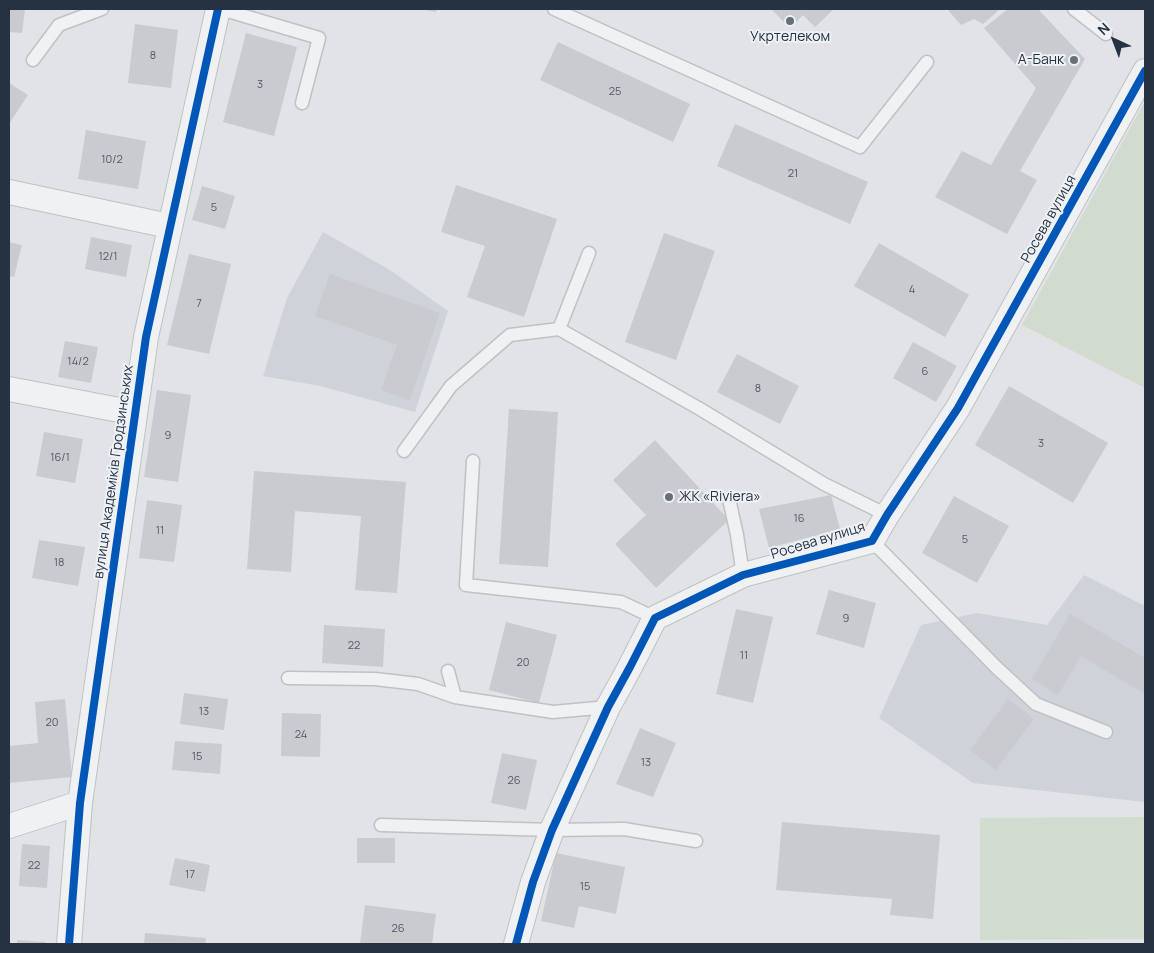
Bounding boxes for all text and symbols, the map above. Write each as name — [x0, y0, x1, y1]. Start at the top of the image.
marker: Укртелеком — [784, 15, 796, 27]
north arrow — [1089, 15, 1139, 65]
text: N — [1093, 18, 1114, 39]
place label: Укртелеком — [750, 29, 830, 45]
house number: 8 — [150, 49, 156, 63]
place label: А-Банк — [1018, 52, 1064, 68]
marker: А-Банк — [1068, 54, 1080, 66]
house number: 3 — [257, 78, 263, 92]
house number: 25 — [609, 85, 621, 99]
house number: 10/2 — [101, 153, 123, 167]
house number: 21 — [788, 167, 798, 181]
street label: Росева вулиця — [1018, 172, 1080, 266]
house number: 5 — [211, 201, 217, 215]
house number: 12/1 — [98, 250, 118, 264]
house number: 4 — [909, 283, 915, 297]
house number: 7 — [196, 297, 202, 311]
house number: 14/2 — [67, 355, 89, 369]
street label: вулиця Академіків Гродзинських — [91, 364, 137, 580]
house number: 6 — [922, 365, 928, 379]
house number: 8 — [755, 382, 761, 396]
house number: 9 — [165, 429, 171, 443]
house number: 3 — [1038, 437, 1044, 451]
house number: 16/1 — [50, 451, 70, 465]
place label: ЖК «Riviera» — [679, 489, 761, 505]
marker: ЖК «Riviera» — [663, 491, 675, 503]
house number: 16 — [793, 512, 805, 526]
street label: Росева вулиця — [769, 519, 867, 563]
house number: 11 — [156, 524, 164, 538]
house number: 5 — [962, 533, 968, 547]
house number: 18 — [54, 556, 64, 570]
house number: 9 — [843, 612, 849, 626]
house number: 22 — [348, 639, 360, 653]
house number: 11 — [740, 649, 748, 663]
house number: 20 — [517, 656, 529, 670]
house number: 13 — [199, 705, 209, 719]
house number: 20 — [46, 716, 58, 730]
house number: 24 — [295, 728, 307, 742]
house number: 15 — [192, 750, 202, 764]
house number: 13 — [641, 756, 651, 770]
house number: 26 — [507, 774, 521, 788]
house number: 22 — [28, 859, 40, 873]
house number: 17 — [185, 868, 195, 882]
house number: 15 — [580, 880, 590, 894]
house number: 26 — [391, 922, 405, 936]

